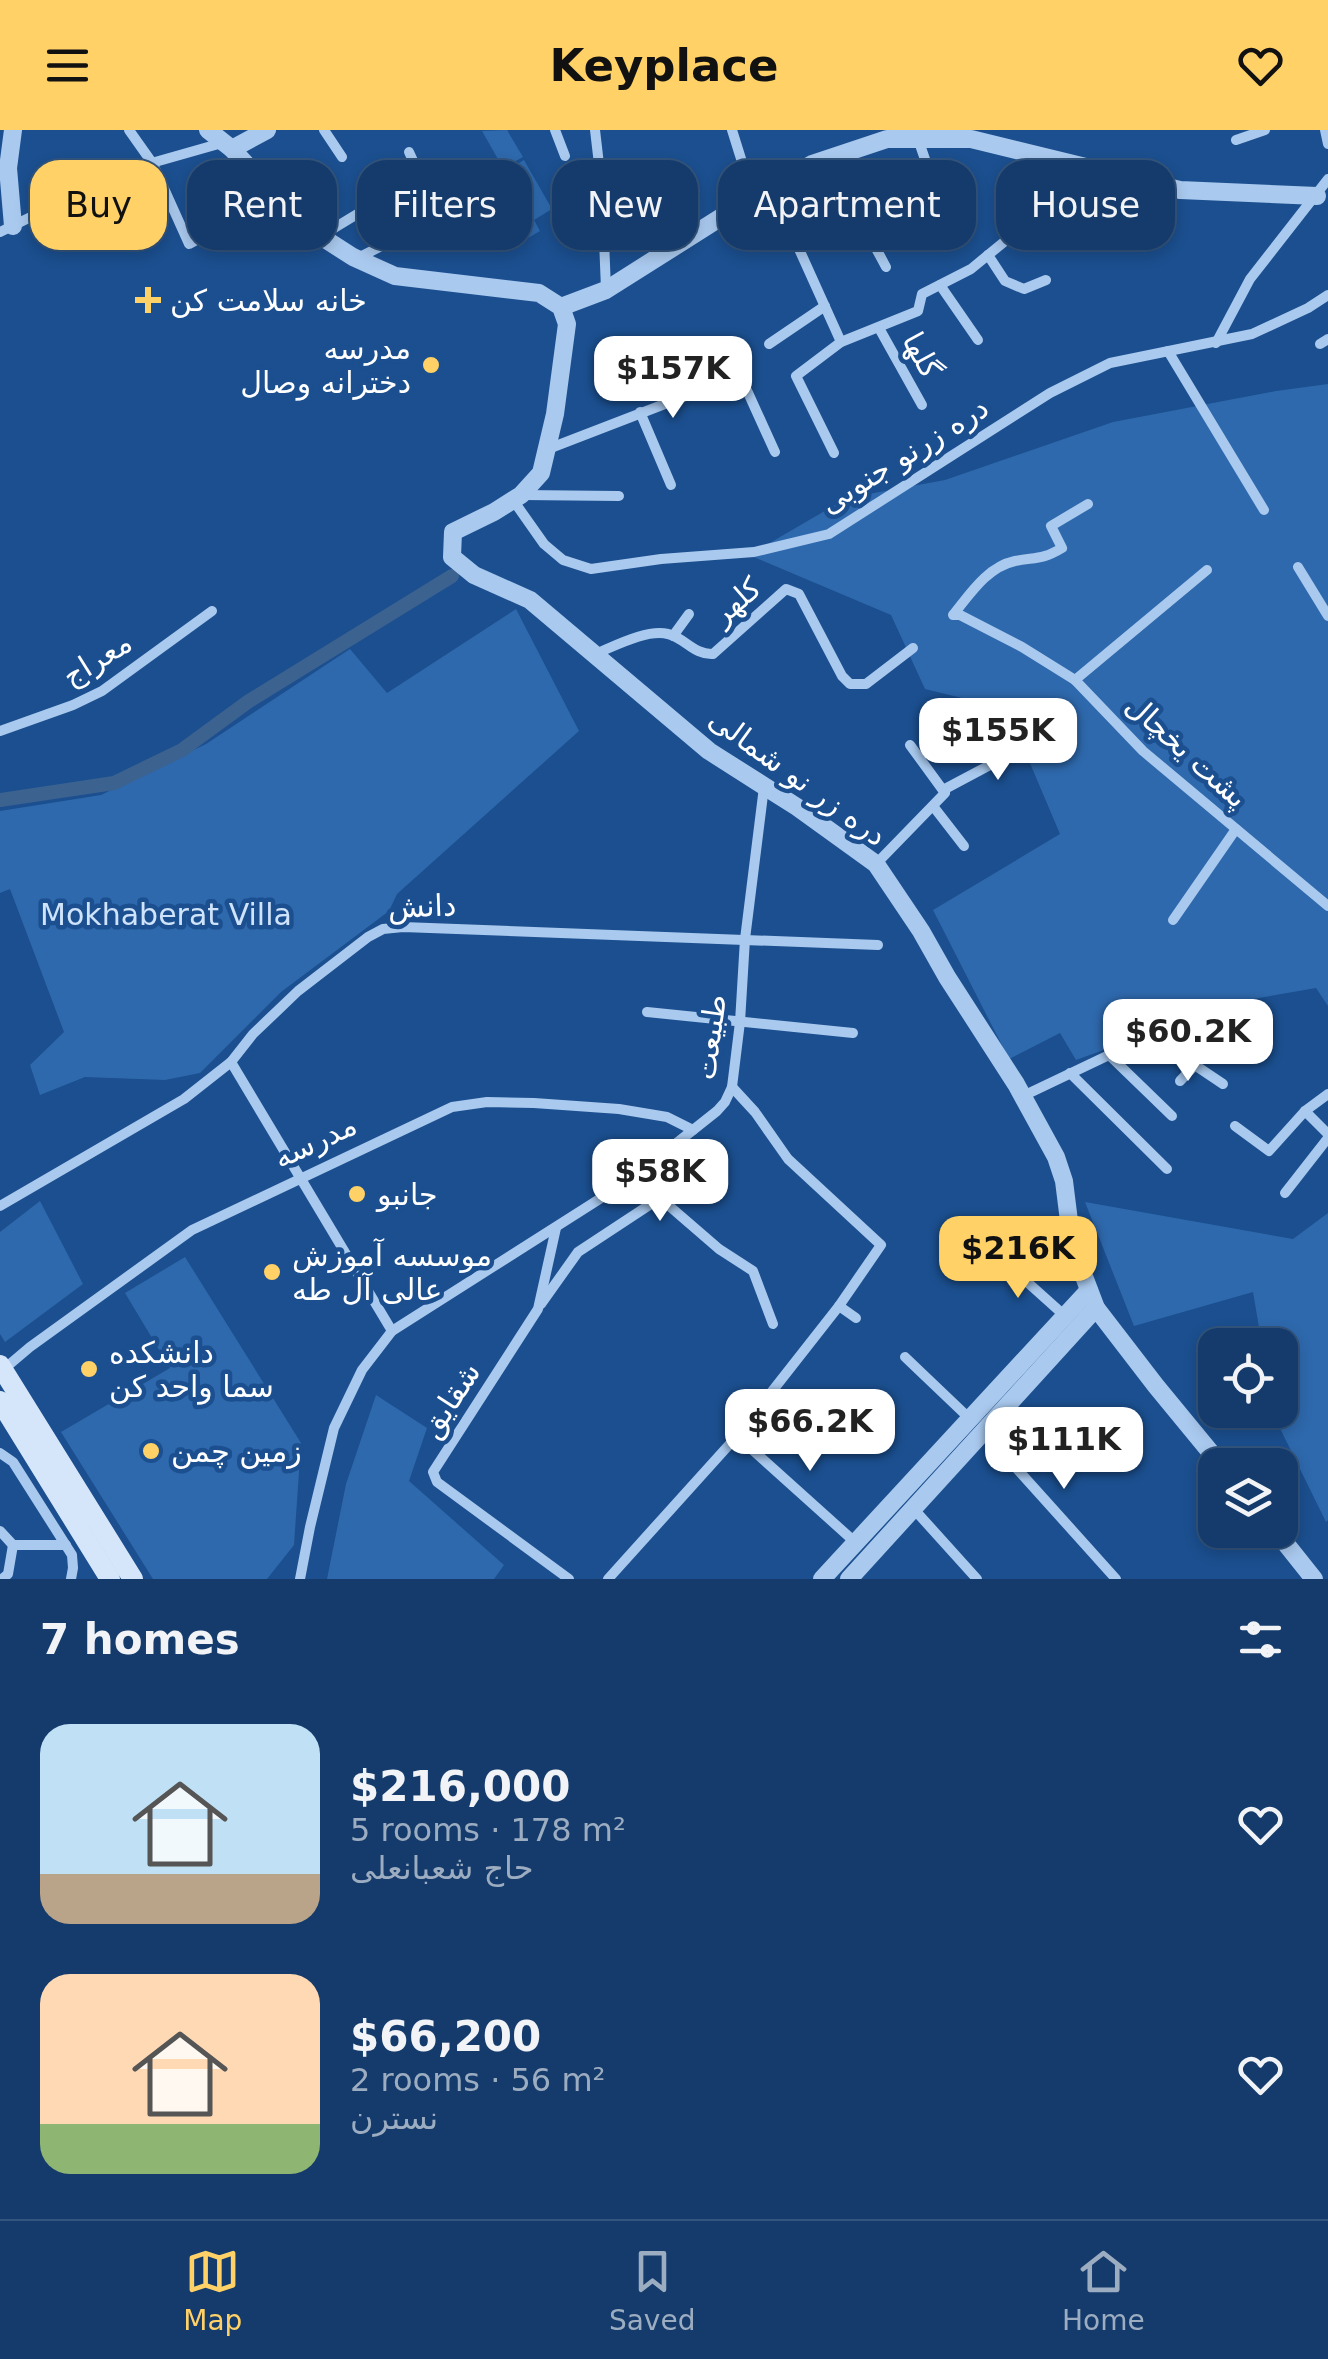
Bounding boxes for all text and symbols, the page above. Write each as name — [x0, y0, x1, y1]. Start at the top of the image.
icon: menu — [40, 38, 95, 93]
icon: heart — [1233, 38, 1288, 93]
text: Keyplace — [549, 39, 779, 92]
chip: Buy — [30, 160, 167, 250]
chip: Rent — [187, 160, 337, 250]
chip: Filters — [357, 160, 532, 250]
chip: New — [552, 160, 698, 250]
chip: Apartment — [718, 160, 976, 250]
chip: House — [996, 160, 1175, 250]
place label: خانه سلامت کن — [170, 283, 367, 318]
marker: خانه سلامت کن — [135, 287, 161, 313]
street label: گلها — [894, 326, 949, 385]
place label: مدرسه دخترانه وصال — [240, 331, 411, 401]
pin: $157K — [603, 336, 743, 421]
text: $157K — [616, 349, 730, 387]
marker: مدرسه دخترانه وصال — [420, 354, 442, 376]
street label: دره زرنو جنوبی — [813, 389, 995, 521]
street label: کلهر — [702, 569, 769, 634]
street label: معراج — [56, 624, 139, 695]
street label: پشت یخچال — [1118, 687, 1255, 816]
pin: $155K — [928, 698, 1068, 783]
street label: دره زر نو شمالی — [702, 701, 894, 853]
text: $155K — [941, 711, 1055, 749]
street label: دانش — [387, 887, 457, 925]
park label: Mokhaberat Villa — [40, 897, 292, 932]
street label: طبیعت — [687, 992, 733, 1082]
pin: $60.2K — [1107, 999, 1269, 1084]
text: $60.2K — [1125, 1012, 1251, 1050]
street label: مدرسه — [268, 1107, 362, 1175]
pin: $58K — [601, 1139, 719, 1224]
text: $58K — [614, 1152, 706, 1190]
place label: جانبو — [375, 1177, 438, 1212]
marker: جانبو — [346, 1183, 368, 1205]
pin: $216K — [948, 1216, 1088, 1301]
text: $216K — [961, 1229, 1075, 1267]
place label: موسسه آموزش عالی آل طه — [292, 1238, 492, 1307]
marker: موسسه آموزش عالی آل طه — [261, 1261, 283, 1283]
map controls — [1198, 1328, 1298, 1548]
button: locate — [1198, 1328, 1298, 1428]
place label: دانشکده سما واحد کن — [109, 1335, 274, 1405]
street label: شقایق — [413, 1356, 487, 1444]
marker: دانشکده سما واحد کن — [78, 1358, 100, 1380]
pin: $66.2K — [729, 1389, 891, 1474]
text: $66.2K — [747, 1402, 873, 1440]
pin: $111K — [994, 1407, 1134, 1492]
text: $111K — [1007, 1420, 1121, 1458]
place label: زمین چمن — [171, 1434, 302, 1469]
marker: زمین چمن — [140, 1440, 162, 1462]
button: layers — [1198, 1448, 1298, 1548]
icon: filters — [1233, 1612, 1288, 1667]
text: 7 homes — [40, 1615, 240, 1664]
text: $216,000 — [350, 1762, 571, 1811]
icon: home — [120, 1764, 240, 1884]
icon: heart — [1233, 1797, 1288, 1852]
text: 5 rooms · 178 m² — [350, 1811, 626, 1849]
text: حاج شعبانعلی — [350, 1849, 534, 1887]
text: $66,200 — [350, 2012, 541, 2061]
icon: home — [120, 2014, 240, 2134]
icon: heart — [1233, 2047, 1288, 2102]
text: 2 rooms · 56 m² — [350, 2061, 605, 2099]
text: نسترن — [350, 2099, 438, 2137]
tab: Map — [183, 2244, 242, 2337]
tab: Saved — [609, 2244, 695, 2337]
tab: Home — [1062, 2244, 1145, 2337]

